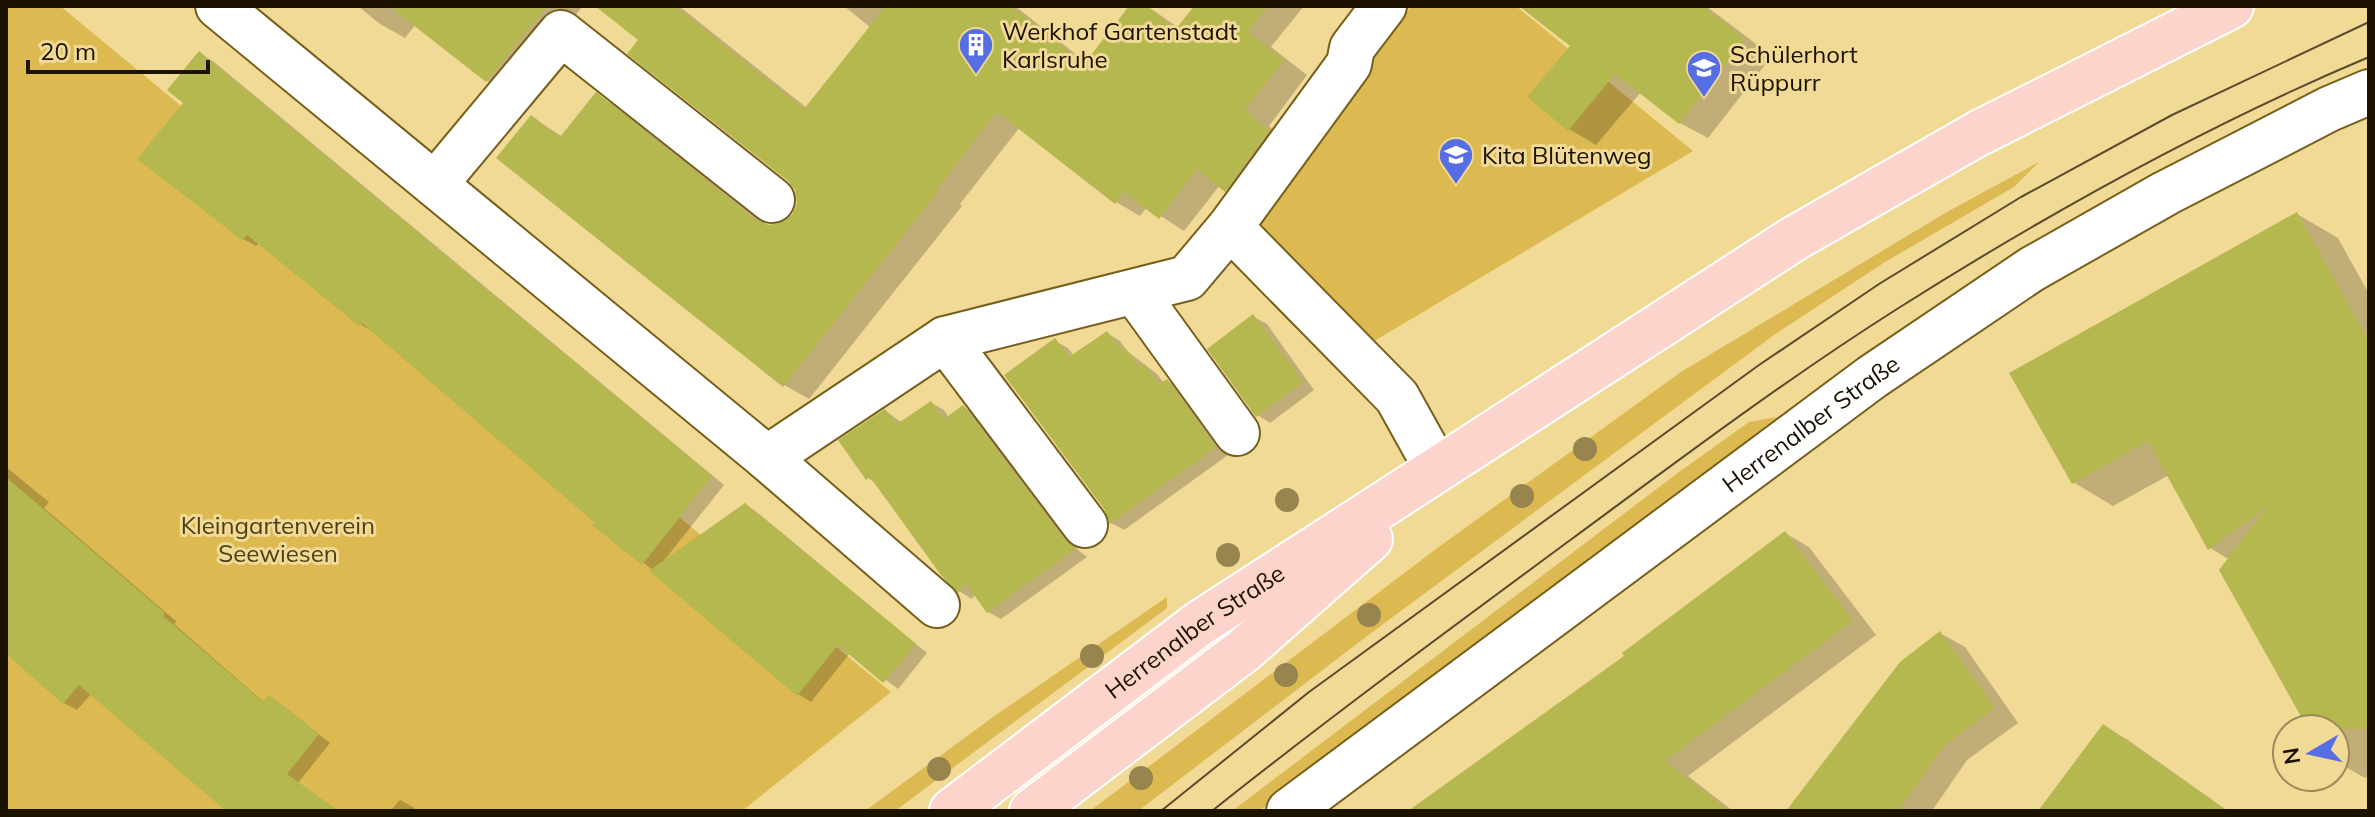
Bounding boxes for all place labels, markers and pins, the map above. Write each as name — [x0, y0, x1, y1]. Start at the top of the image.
place label: Werkhof Gartenstadt Karlsruhe — [1002, 16, 1238, 74]
building icon: Werkhof Gartenstadt Karlsruhe — [957, 26, 995, 76]
place label: Schülerhort Rüppurr — [1730, 39, 1858, 97]
school or university icon: Schülerhort Rüppurr — [1685, 49, 1723, 99]
school or university icon: Kita Blütenweg — [1437, 136, 1475, 186]
place label: Kita Blütenweg — [1482, 140, 1651, 170]

